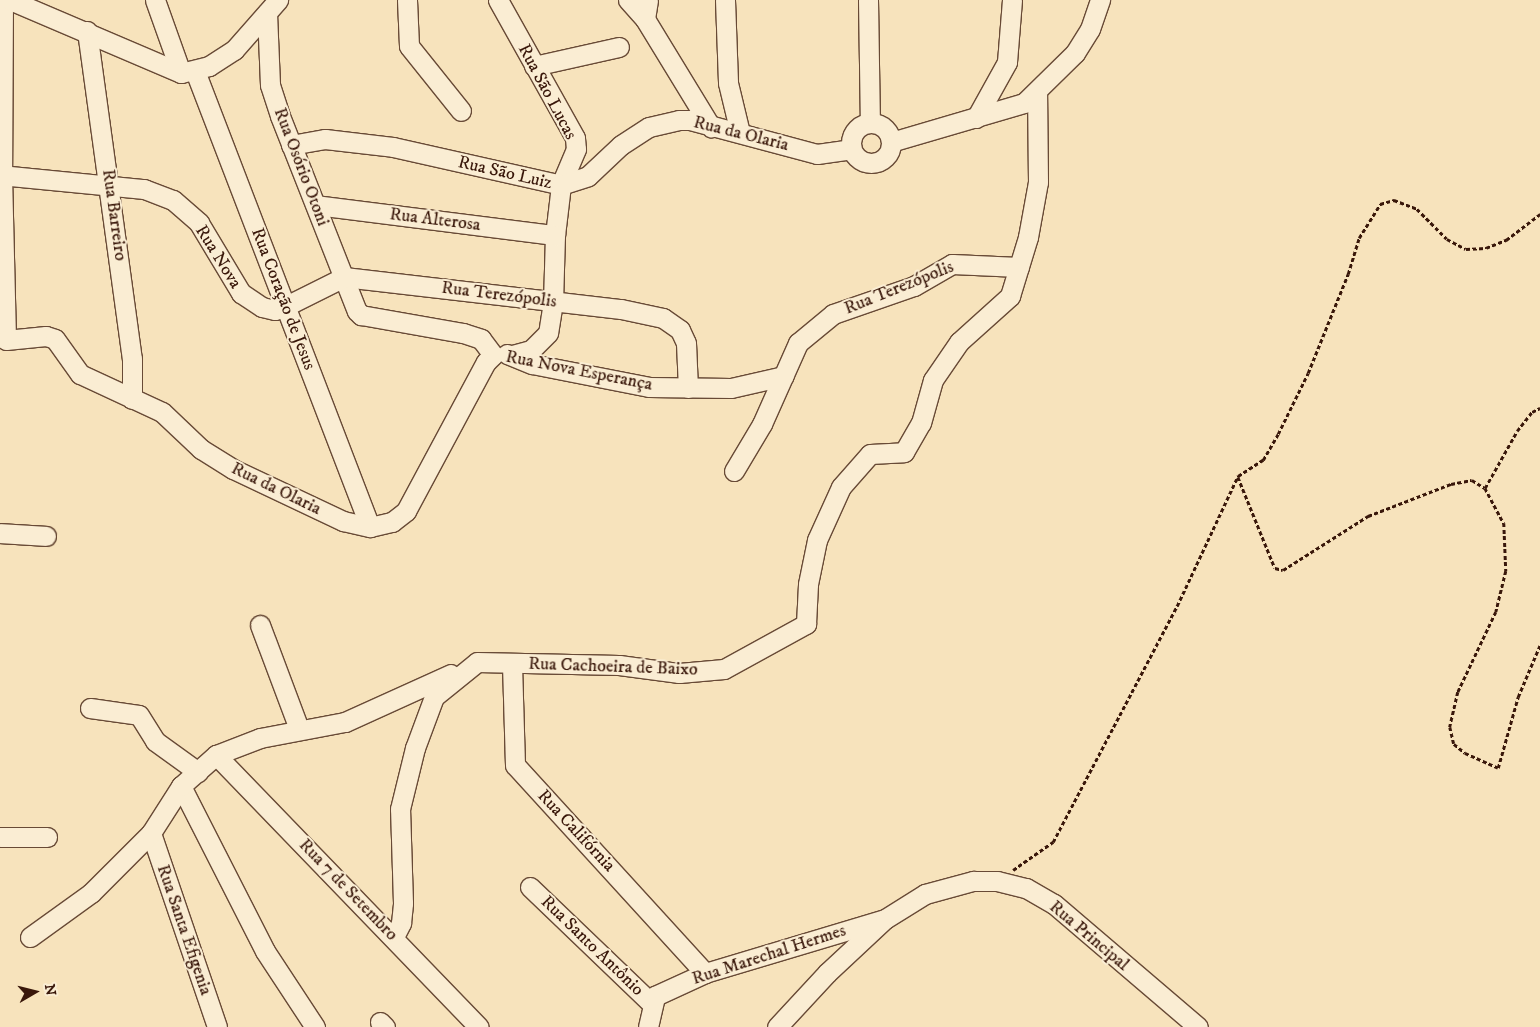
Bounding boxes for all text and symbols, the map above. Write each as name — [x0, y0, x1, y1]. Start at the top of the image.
street label: Rua São Lucas — [513, 41, 581, 143]
street label: Rua Osório Otoni — [269, 105, 333, 229]
street label: Rua da Olaria — [691, 112, 791, 156]
street label: Rua São Luiz — [456, 152, 554, 194]
street label: Rua Barreiro — [97, 168, 131, 262]
street label: Rua Alterosa — [388, 204, 482, 236]
street label: Rua Nova — [190, 221, 246, 293]
street label: Rua Coração de Jesus — [246, 225, 320, 373]
street label: Rua Terezópolis — [841, 256, 957, 320]
street label: Rua Terezópolis — [440, 277, 558, 313]
street label: Rua Nova Esperança — [504, 346, 654, 396]
street label: Rua da Olaria — [228, 458, 324, 520]
street label: Rua Cachoeira de Baixo — [528, 653, 698, 681]
street label: Rua Califórnia — [532, 785, 620, 877]
street label: Rua 7 de Setembro — [294, 835, 402, 945]
street label: Rua Santa Efigenia — [152, 862, 216, 998]
street label: Rua Santo Antônio — [536, 891, 648, 1001]
street label: Rua Principal — [1045, 896, 1133, 976]
street label: Rua Marechal Hermes — [689, 920, 849, 990]
north arrow — [10, 967, 60, 1017]
text: N — [40, 983, 60, 997]

